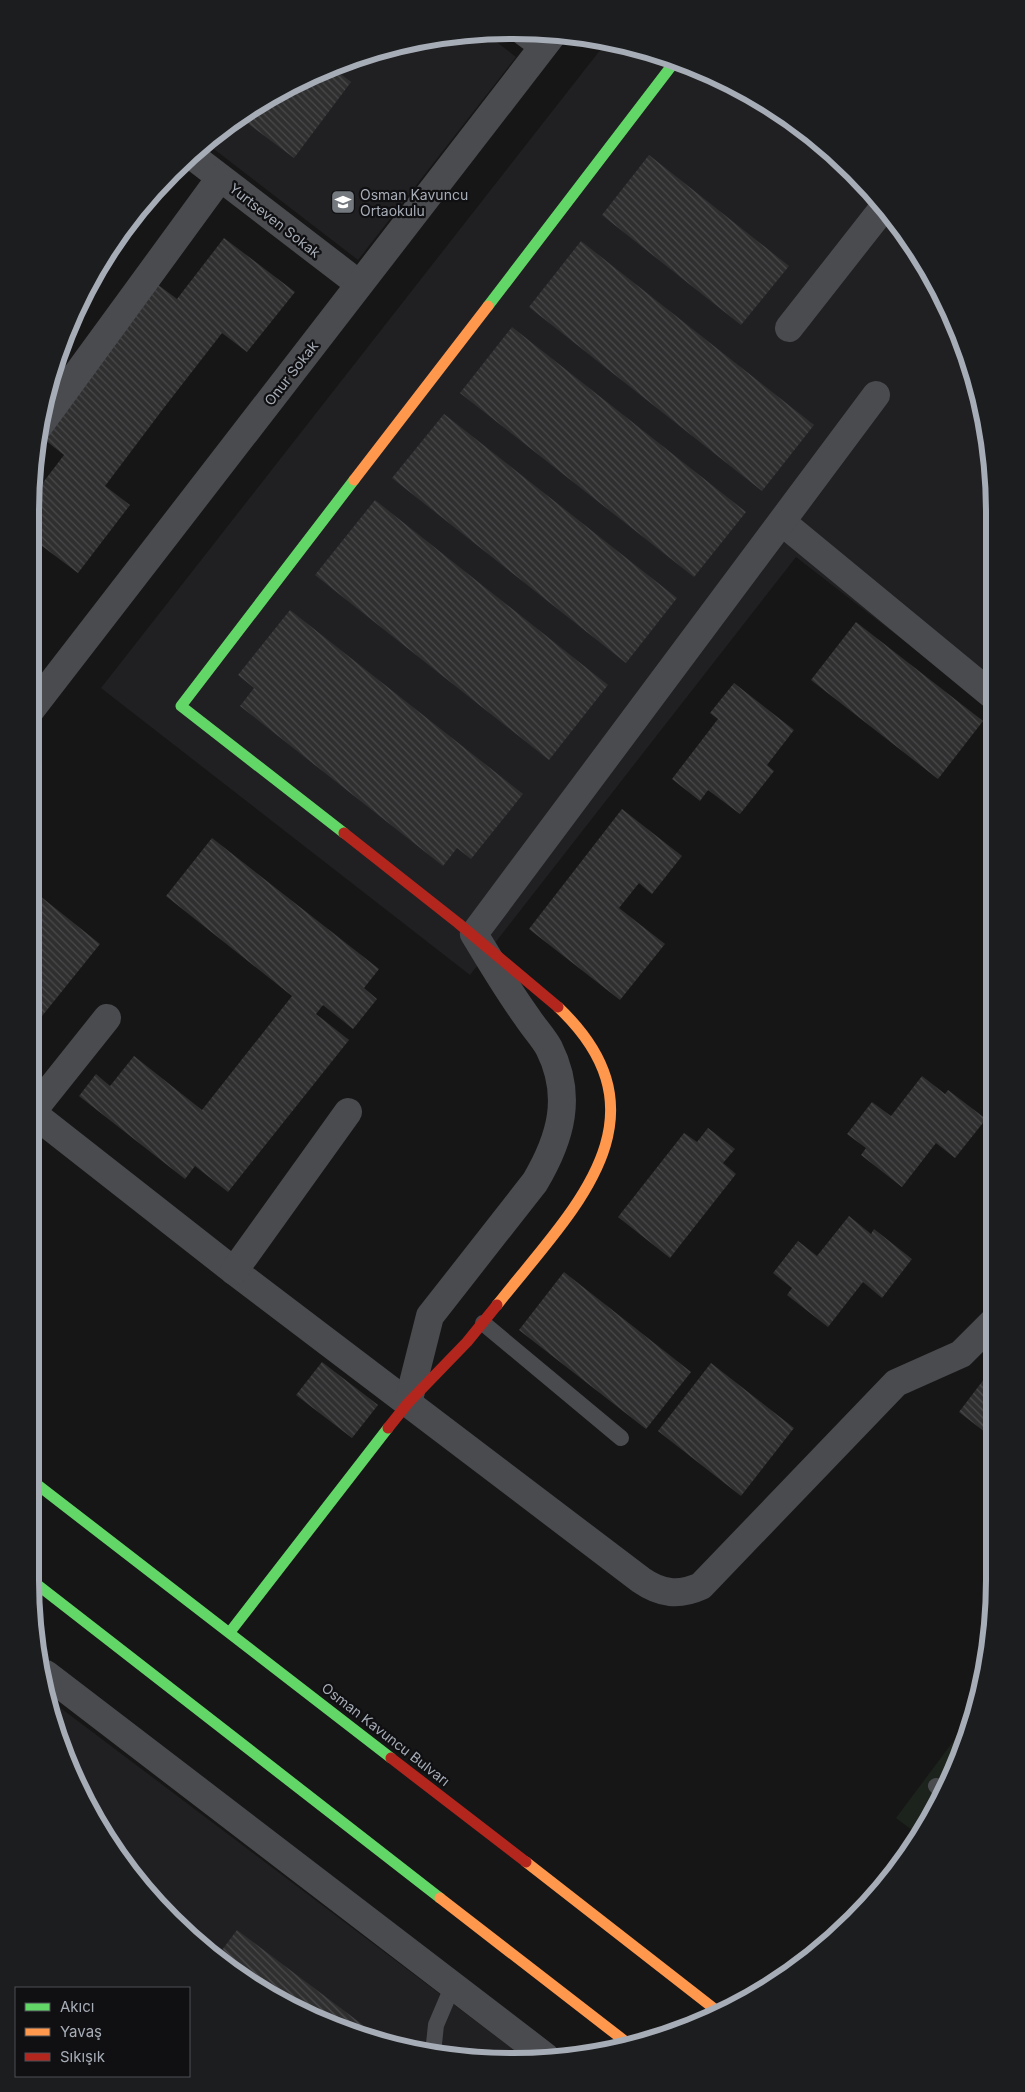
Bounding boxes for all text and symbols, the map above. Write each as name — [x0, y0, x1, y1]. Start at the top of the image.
street label: Yurtseven Sokak — [226, 179, 324, 261]
place label: Osman Kavuncu Ortaokulu — [360, 186, 468, 219]
school or university icon: Osman Kavuncu Ortaokulu — [330, 189, 356, 215]
street label: Onur Sokak — [261, 337, 322, 409]
street label: Osman Kavuncu Bulvarı — [319, 1679, 453, 1789]
legend — [15, 1987, 190, 2077]
text: Akıcı — [60, 1997, 94, 2016]
text: Yavaş — [60, 2022, 102, 2041]
text: Sıkışık — [60, 2047, 106, 2066]

